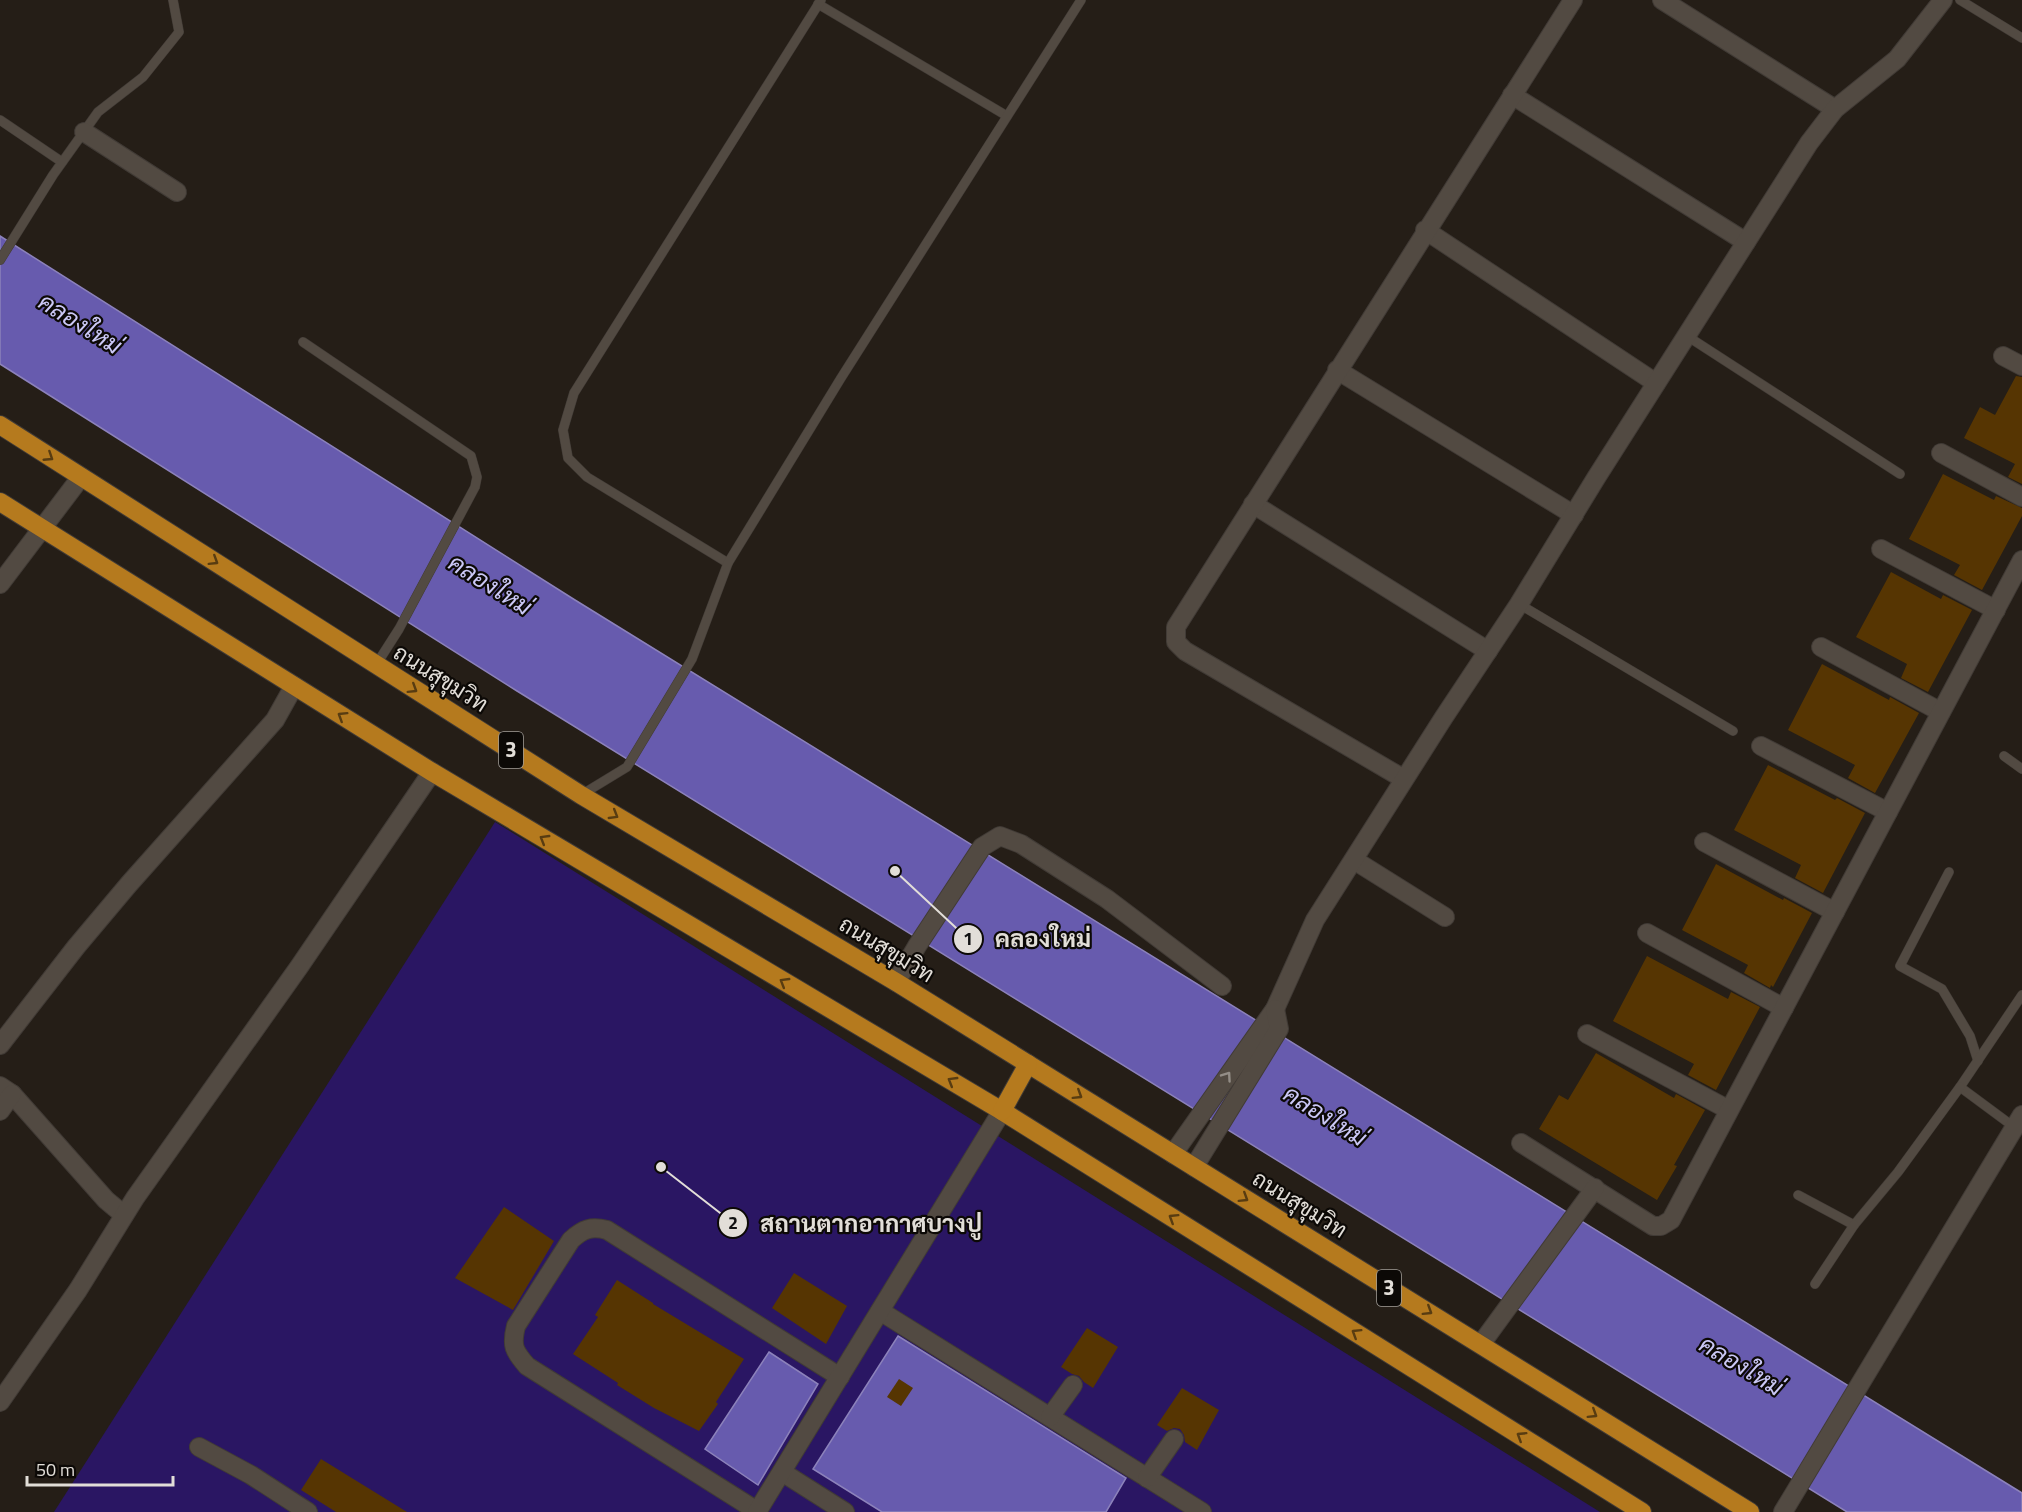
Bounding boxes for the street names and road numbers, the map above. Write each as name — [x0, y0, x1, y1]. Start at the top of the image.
street label: ถนนสุขุมวิท — [387, 636, 495, 720]
road number: 3 — [499, 732, 523, 768]
street label: ถนนสุขุมวิท — [833, 907, 941, 991]
street label: ถนนสุขุมวิท — [1246, 1162, 1354, 1246]
road number: 3 — [1377, 1270, 1401, 1306]

